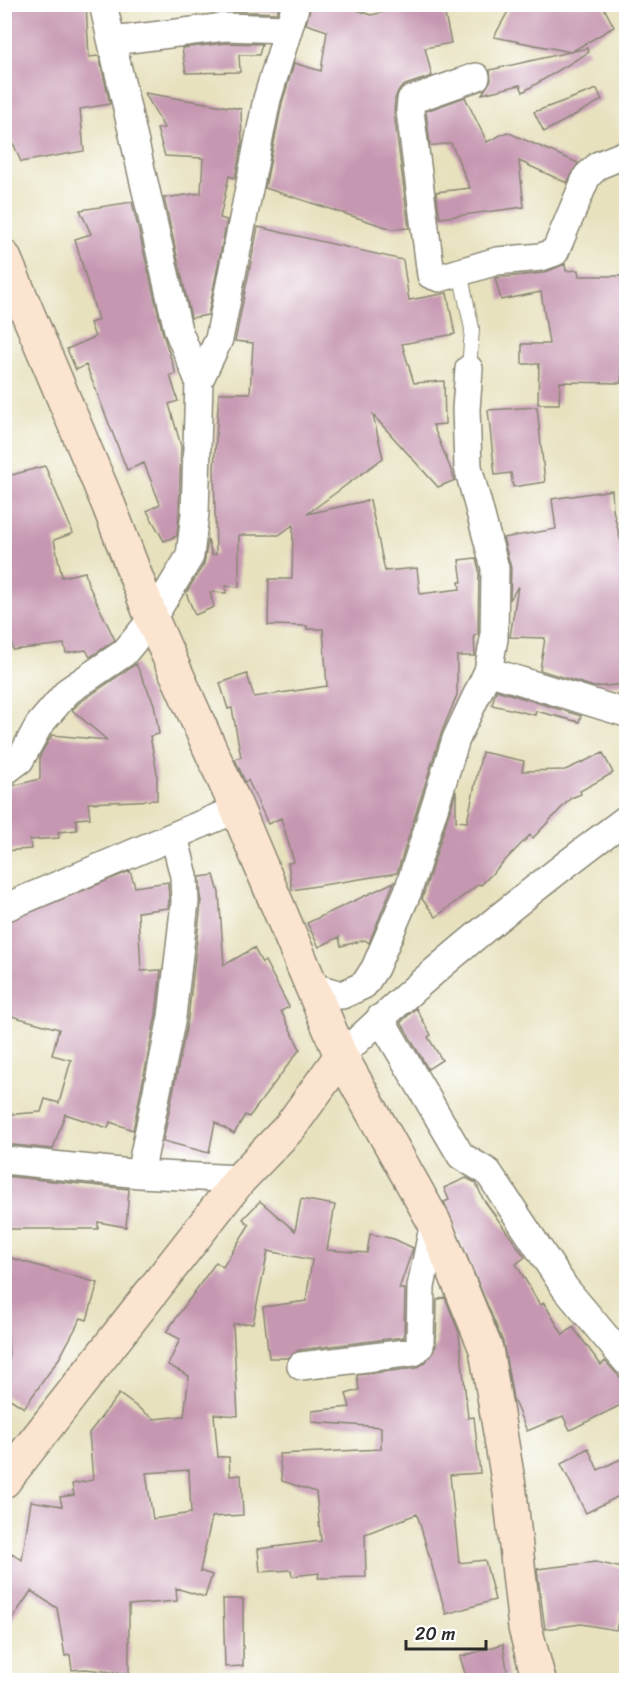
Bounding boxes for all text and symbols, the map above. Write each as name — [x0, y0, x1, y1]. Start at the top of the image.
scale bar — [406, 1613, 486, 1651]
text: 20 m — [415, 1618, 455, 1650]

